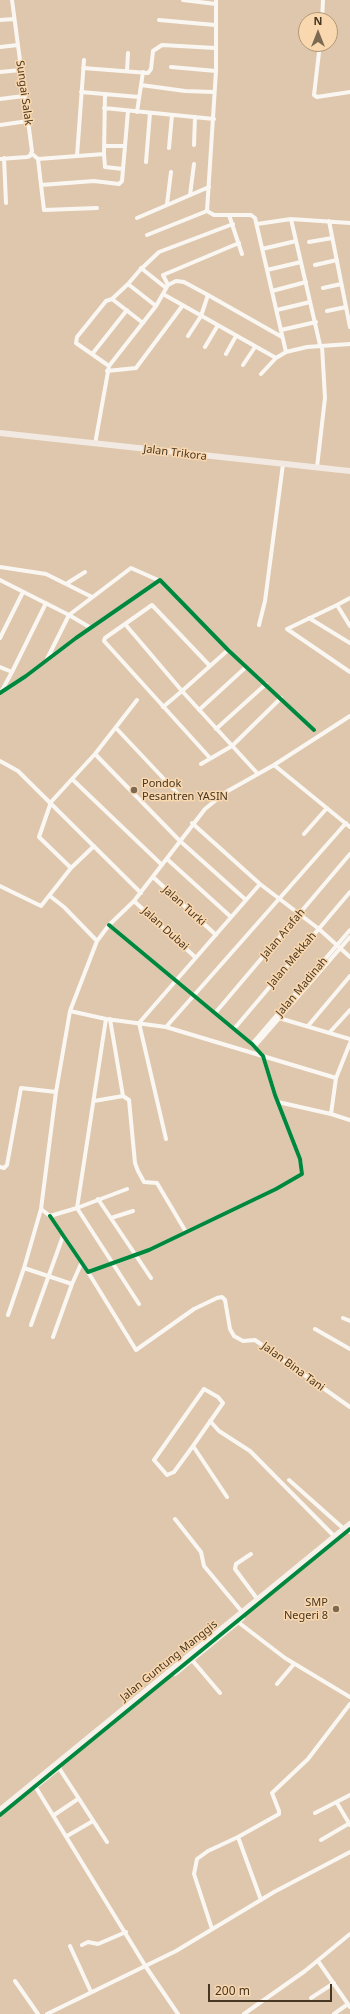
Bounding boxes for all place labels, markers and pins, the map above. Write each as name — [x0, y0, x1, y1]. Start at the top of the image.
place label: Pondok Pesantren YASIN — [142, 777, 228, 803]
marker: Pondok Pesantren YASIN — [129, 785, 139, 795]
place label: SMP Negeri 8 — [284, 1596, 328, 1622]
marker: SMP Negeri 8 — [331, 1604, 341, 1614]

